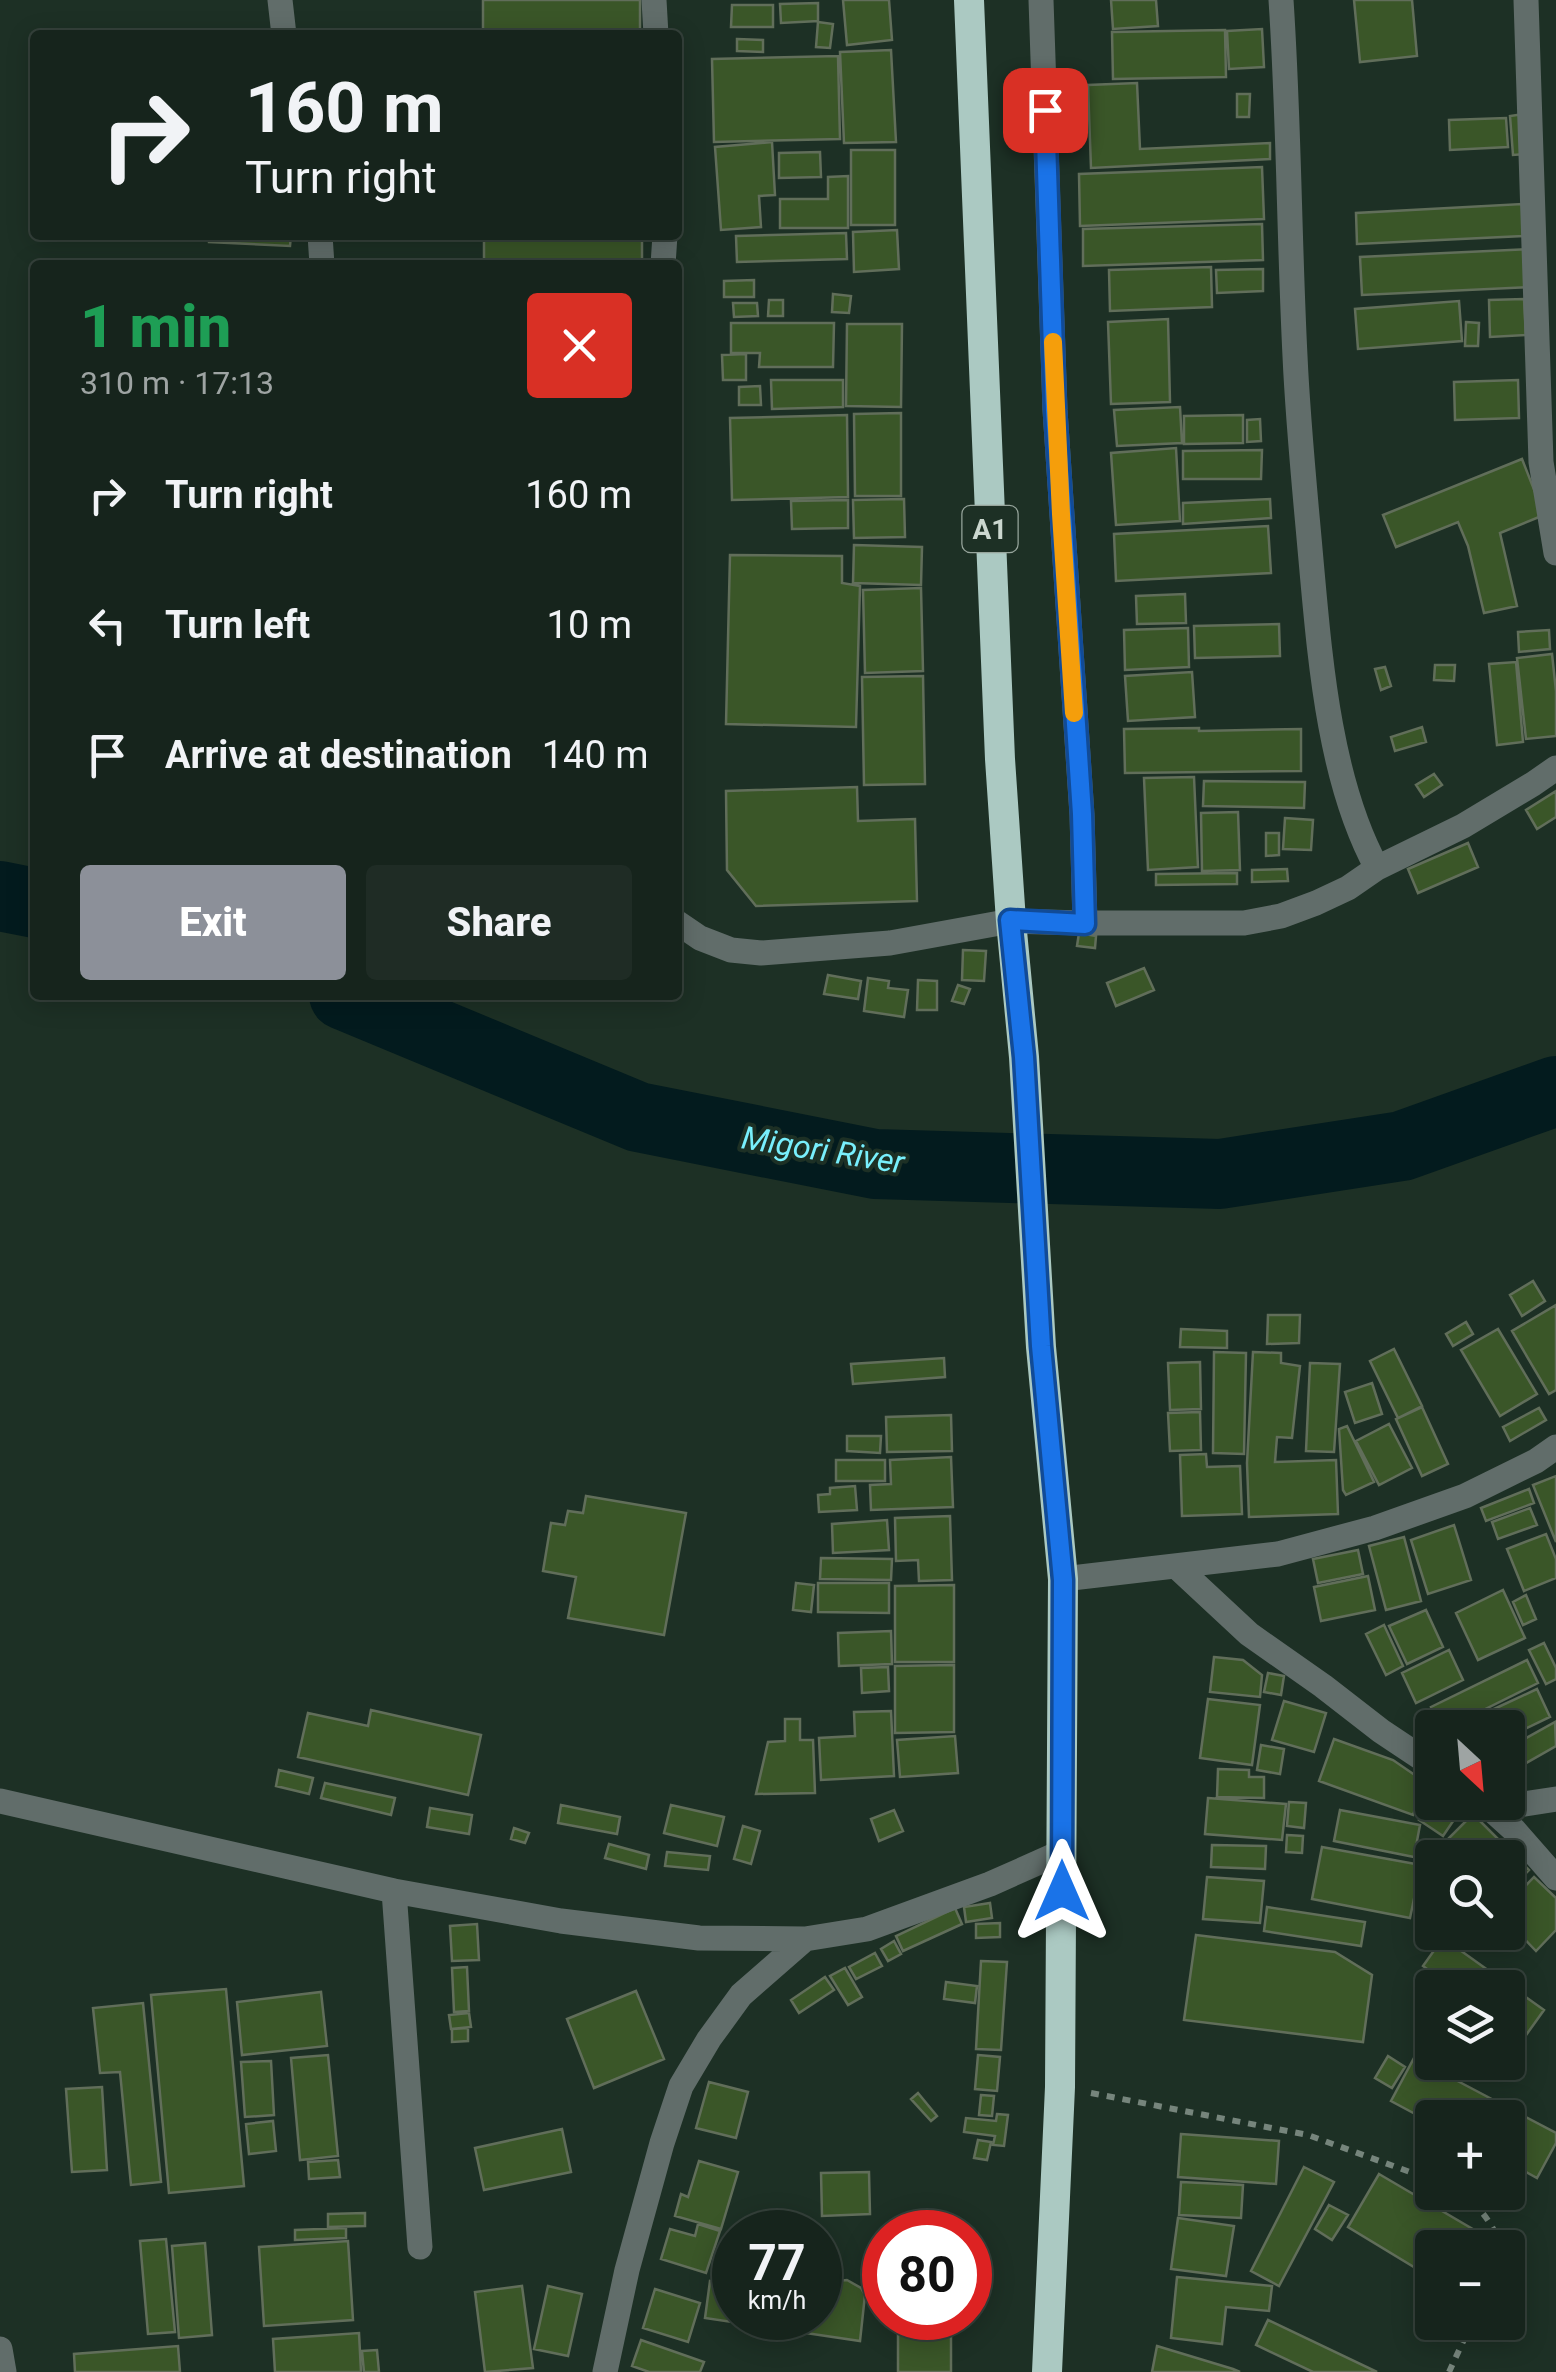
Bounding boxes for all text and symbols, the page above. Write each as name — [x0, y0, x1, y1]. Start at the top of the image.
text: 160 m — [245, 67, 444, 149]
pin — [1003, 68, 1088, 153]
icon: right — [80, 70, 210, 200]
icon: arrive — [1018, 83, 1073, 138]
text: Turn right — [245, 151, 437, 204]
text: 1 min — [80, 291, 231, 362]
button: close — [527, 293, 632, 398]
text: 310 m · 17:13 — [80, 364, 274, 402]
icon: right — [80, 468, 135, 523]
text: Turn right — [165, 473, 333, 517]
text: 160 m — [525, 473, 632, 517]
road number: A1 — [962, 506, 1018, 552]
icon: left — [80, 598, 135, 653]
text: Turn left — [165, 603, 310, 647]
text: 10 m — [547, 603, 632, 647]
icon: arrive — [80, 728, 135, 783]
text: Arrive at destination — [165, 733, 512, 777]
text: 140 m — [542, 733, 649, 777]
button: Exit — [80, 865, 346, 980]
button: Share — [366, 865, 632, 980]
water label: Migori River — [739, 1118, 909, 1182]
north arrow — [1415, 1710, 1525, 1820]
map controls — [1415, 1710, 1525, 2340]
position arrow — [1010, 1839, 1114, 1943]
button: search — [1415, 1840, 1525, 1950]
button: layers — [1415, 1970, 1525, 2080]
button: + — [1415, 2100, 1525, 2210]
speed limit sign: 80 — [862, 2210, 992, 2340]
button: − — [1415, 2230, 1525, 2340]
text: 77 — [748, 2234, 806, 2292]
text: km/h — [748, 2286, 806, 2315]

